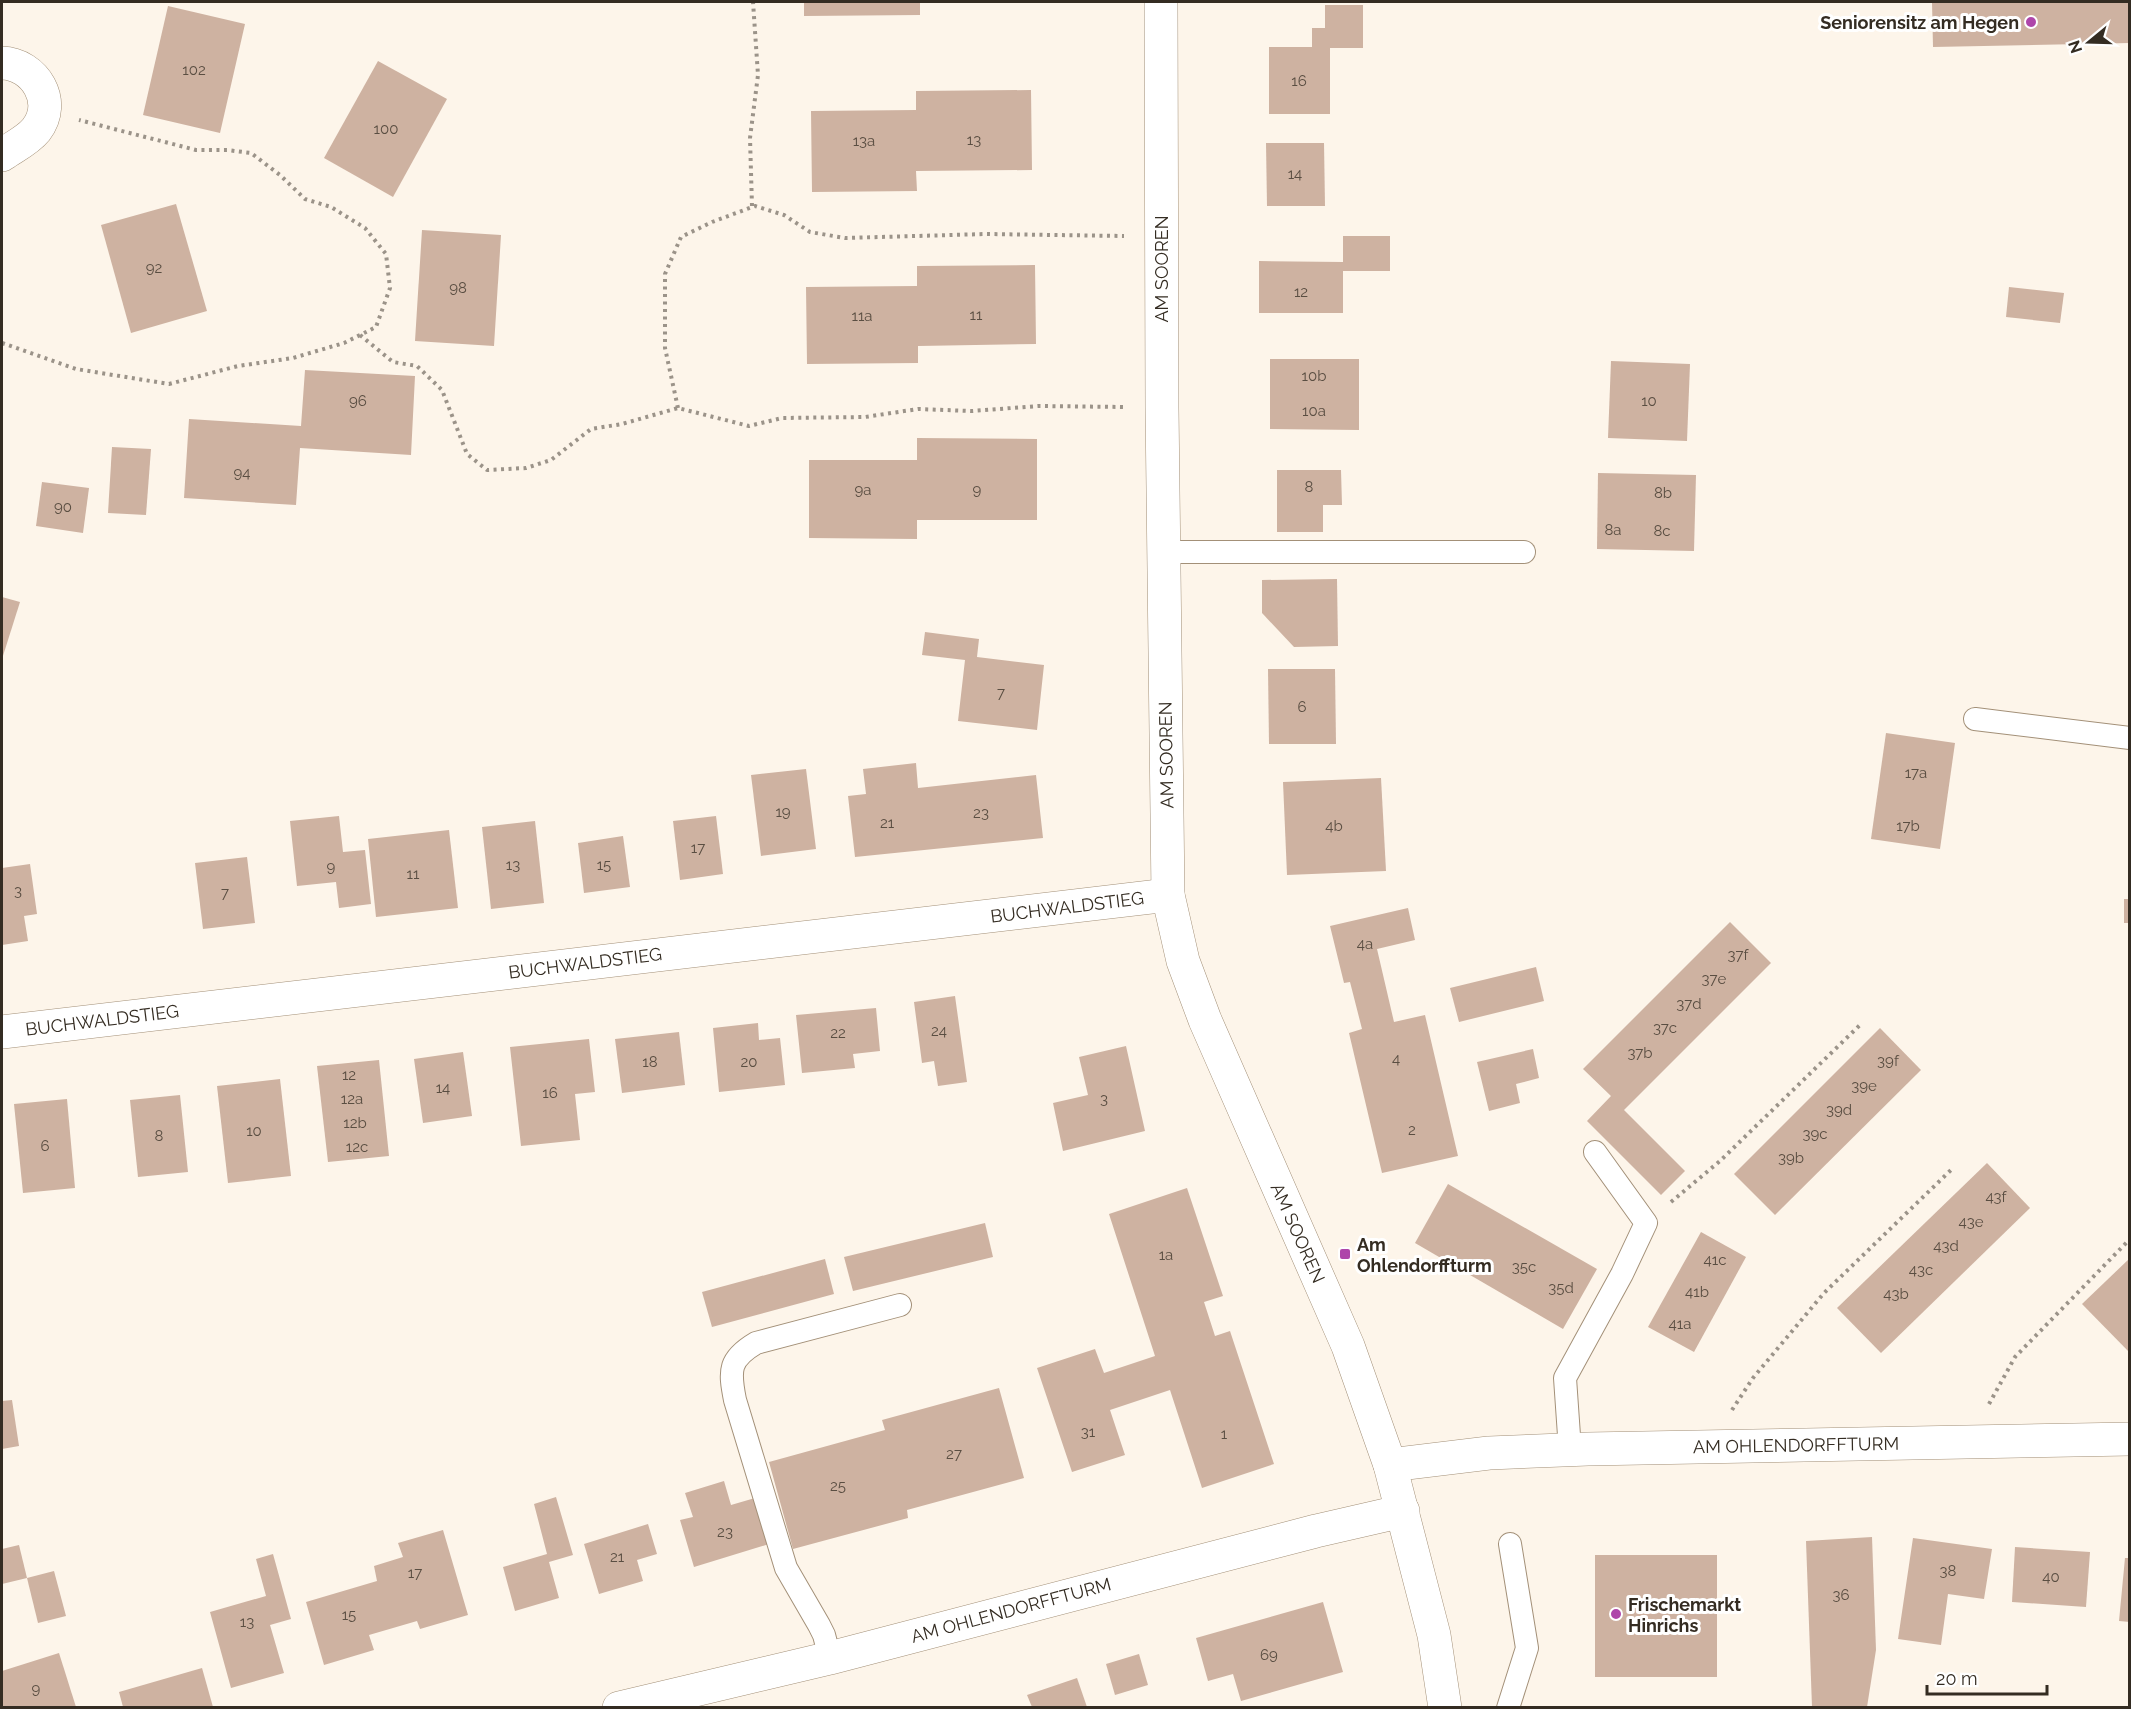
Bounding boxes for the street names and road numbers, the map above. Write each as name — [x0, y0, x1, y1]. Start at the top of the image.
street label: AM SOOREN — [1151, 215, 1172, 323]
street label: AM SOOREN — [1155, 701, 1177, 809]
street label: BUCHWALDSTIEG — [989, 887, 1145, 927]
street label: BUCHWALDSTIEG — [507, 943, 663, 983]
street label: BUCHWALDSTIEG — [24, 1000, 180, 1040]
street label: AM SOOREN — [1267, 1180, 1329, 1286]
street label: AM OHLENDORFFTURM — [1693, 1433, 1899, 1457]
street label: AM OHLENDORFFTURM — [909, 1573, 1113, 1647]

